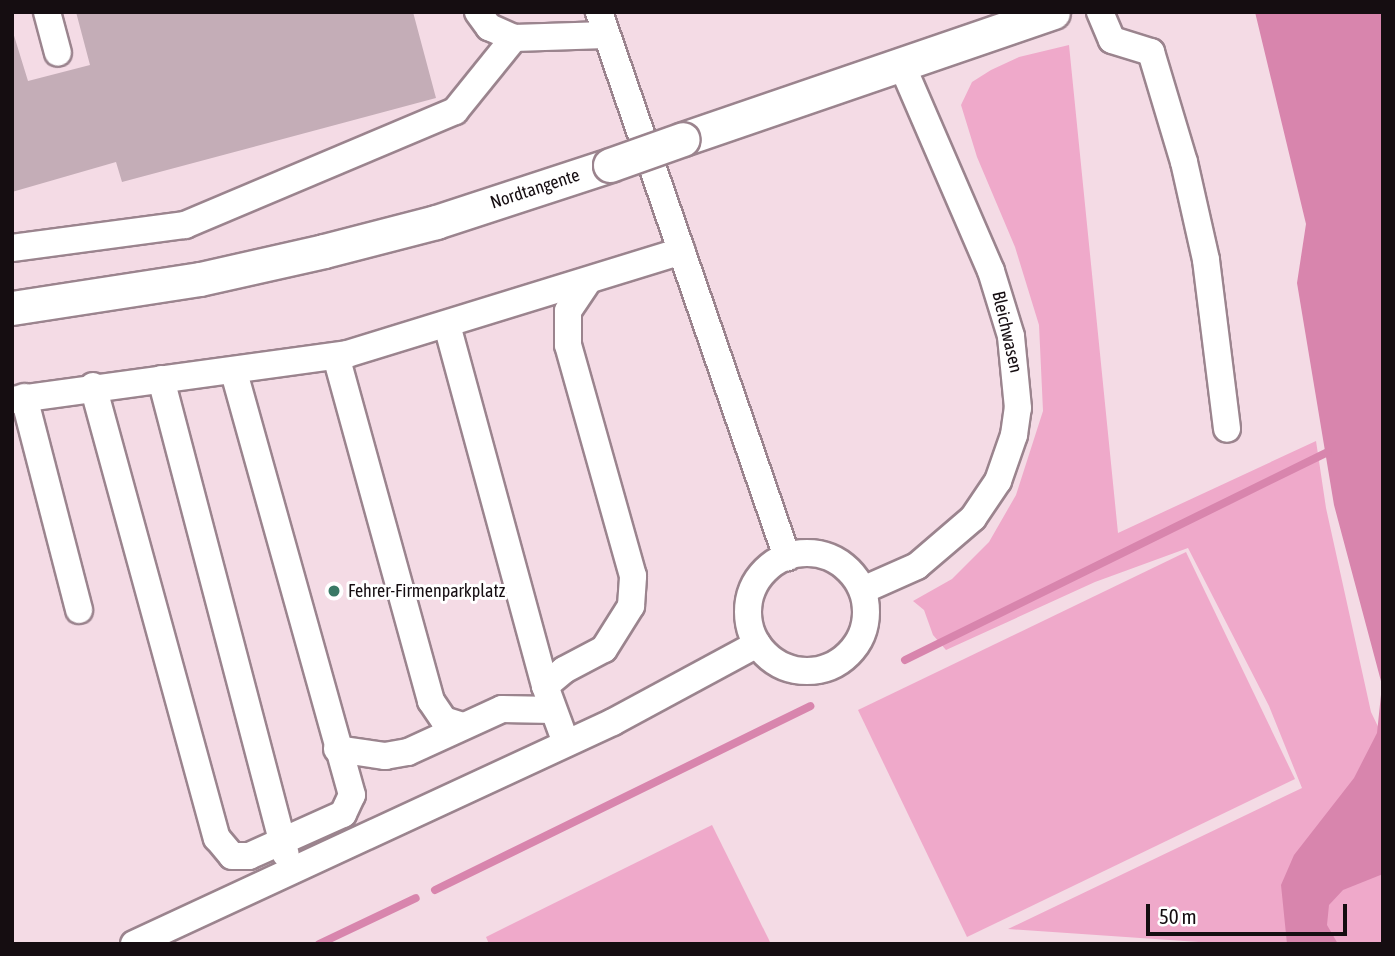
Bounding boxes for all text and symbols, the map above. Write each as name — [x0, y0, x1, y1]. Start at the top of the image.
street label: Nordtangente — [488, 164, 582, 214]
street label: Bleichwasen — [987, 289, 1027, 375]
place label: Fehrer-Firmenparkplatz — [348, 580, 505, 602]
marker: Fehrer-Firmenparkplatz — [326, 583, 342, 599]
scale bar — [1150, 890, 1351, 934]
text: 50 m — [1159, 904, 1197, 928]

